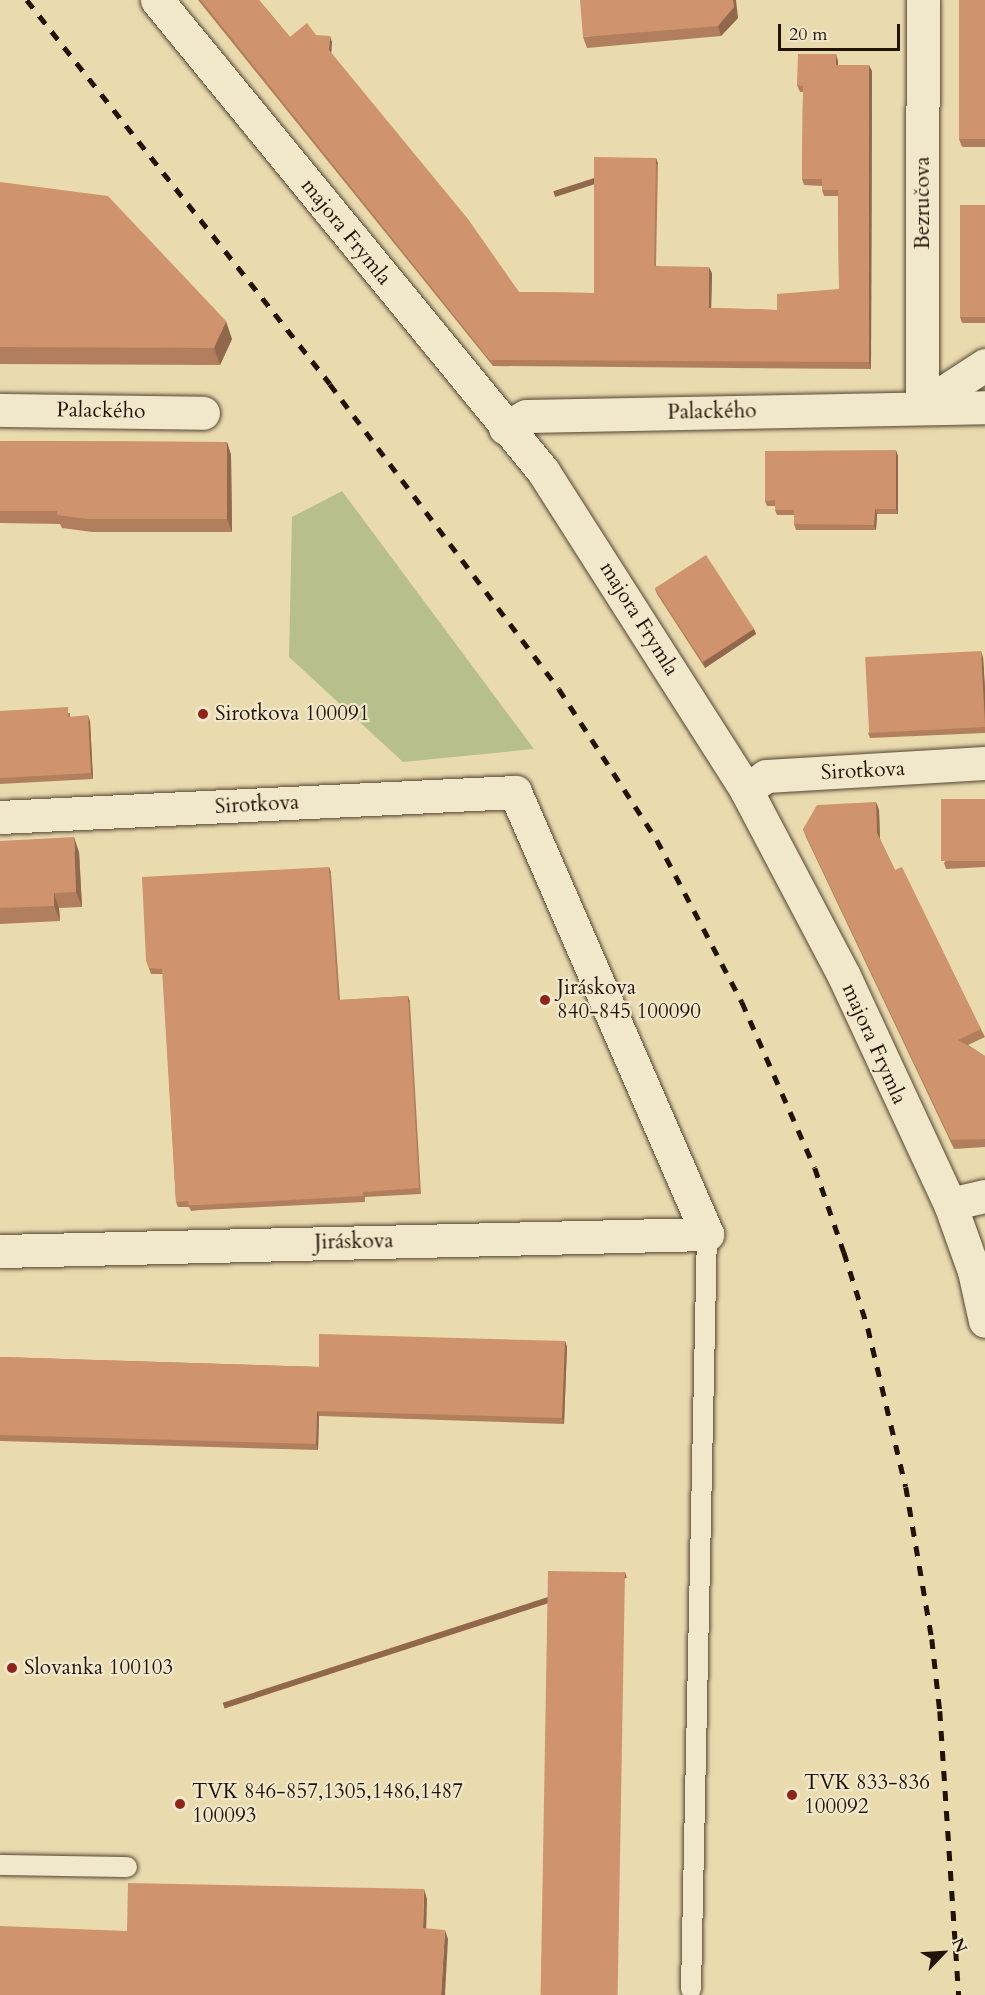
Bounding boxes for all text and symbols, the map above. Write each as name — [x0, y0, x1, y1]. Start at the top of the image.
scale bar — [781, 12, 902, 50]
text: 20 m — [789, 22, 828, 47]
street label: Bezručova — [910, 156, 936, 250]
street label: majora Frymla — [295, 174, 397, 290]
street label: Palackého — [56, 398, 146, 424]
street label: Palackého — [667, 399, 757, 425]
street label: majora Frymla — [594, 557, 684, 681]
place label: Sirotkova 100091 — [215, 701, 370, 727]
marker: Sirotkova 100091 — [196, 707, 210, 721]
street label: Sirotkova — [820, 756, 906, 786]
street label: Sirotkova — [214, 790, 300, 820]
place label: Jiráskova 840-845 100090 — [557, 975, 701, 1025]
street label: majora Frymla — [836, 980, 912, 1108]
marker: Jiráskova 840-845 100090 — [538, 993, 552, 1007]
street label: Jiráskova — [314, 1229, 394, 1255]
place label: Slovanka 100103 — [24, 1655, 173, 1681]
marker: Slovanka 100103 — [5, 1661, 19, 1675]
place label: TVK 833-836 100092 — [804, 1770, 930, 1820]
place label: TVK 846-857,1305,1486,1487 100093 — [192, 1779, 463, 1829]
marker: TVK 833-836 100092 — [785, 1788, 799, 1802]
marker: TVK 846-857,1305,1486,1487 100093 — [173, 1797, 187, 1811]
north arrow — [913, 1923, 973, 1983]
text: N — [946, 1934, 972, 1956]

